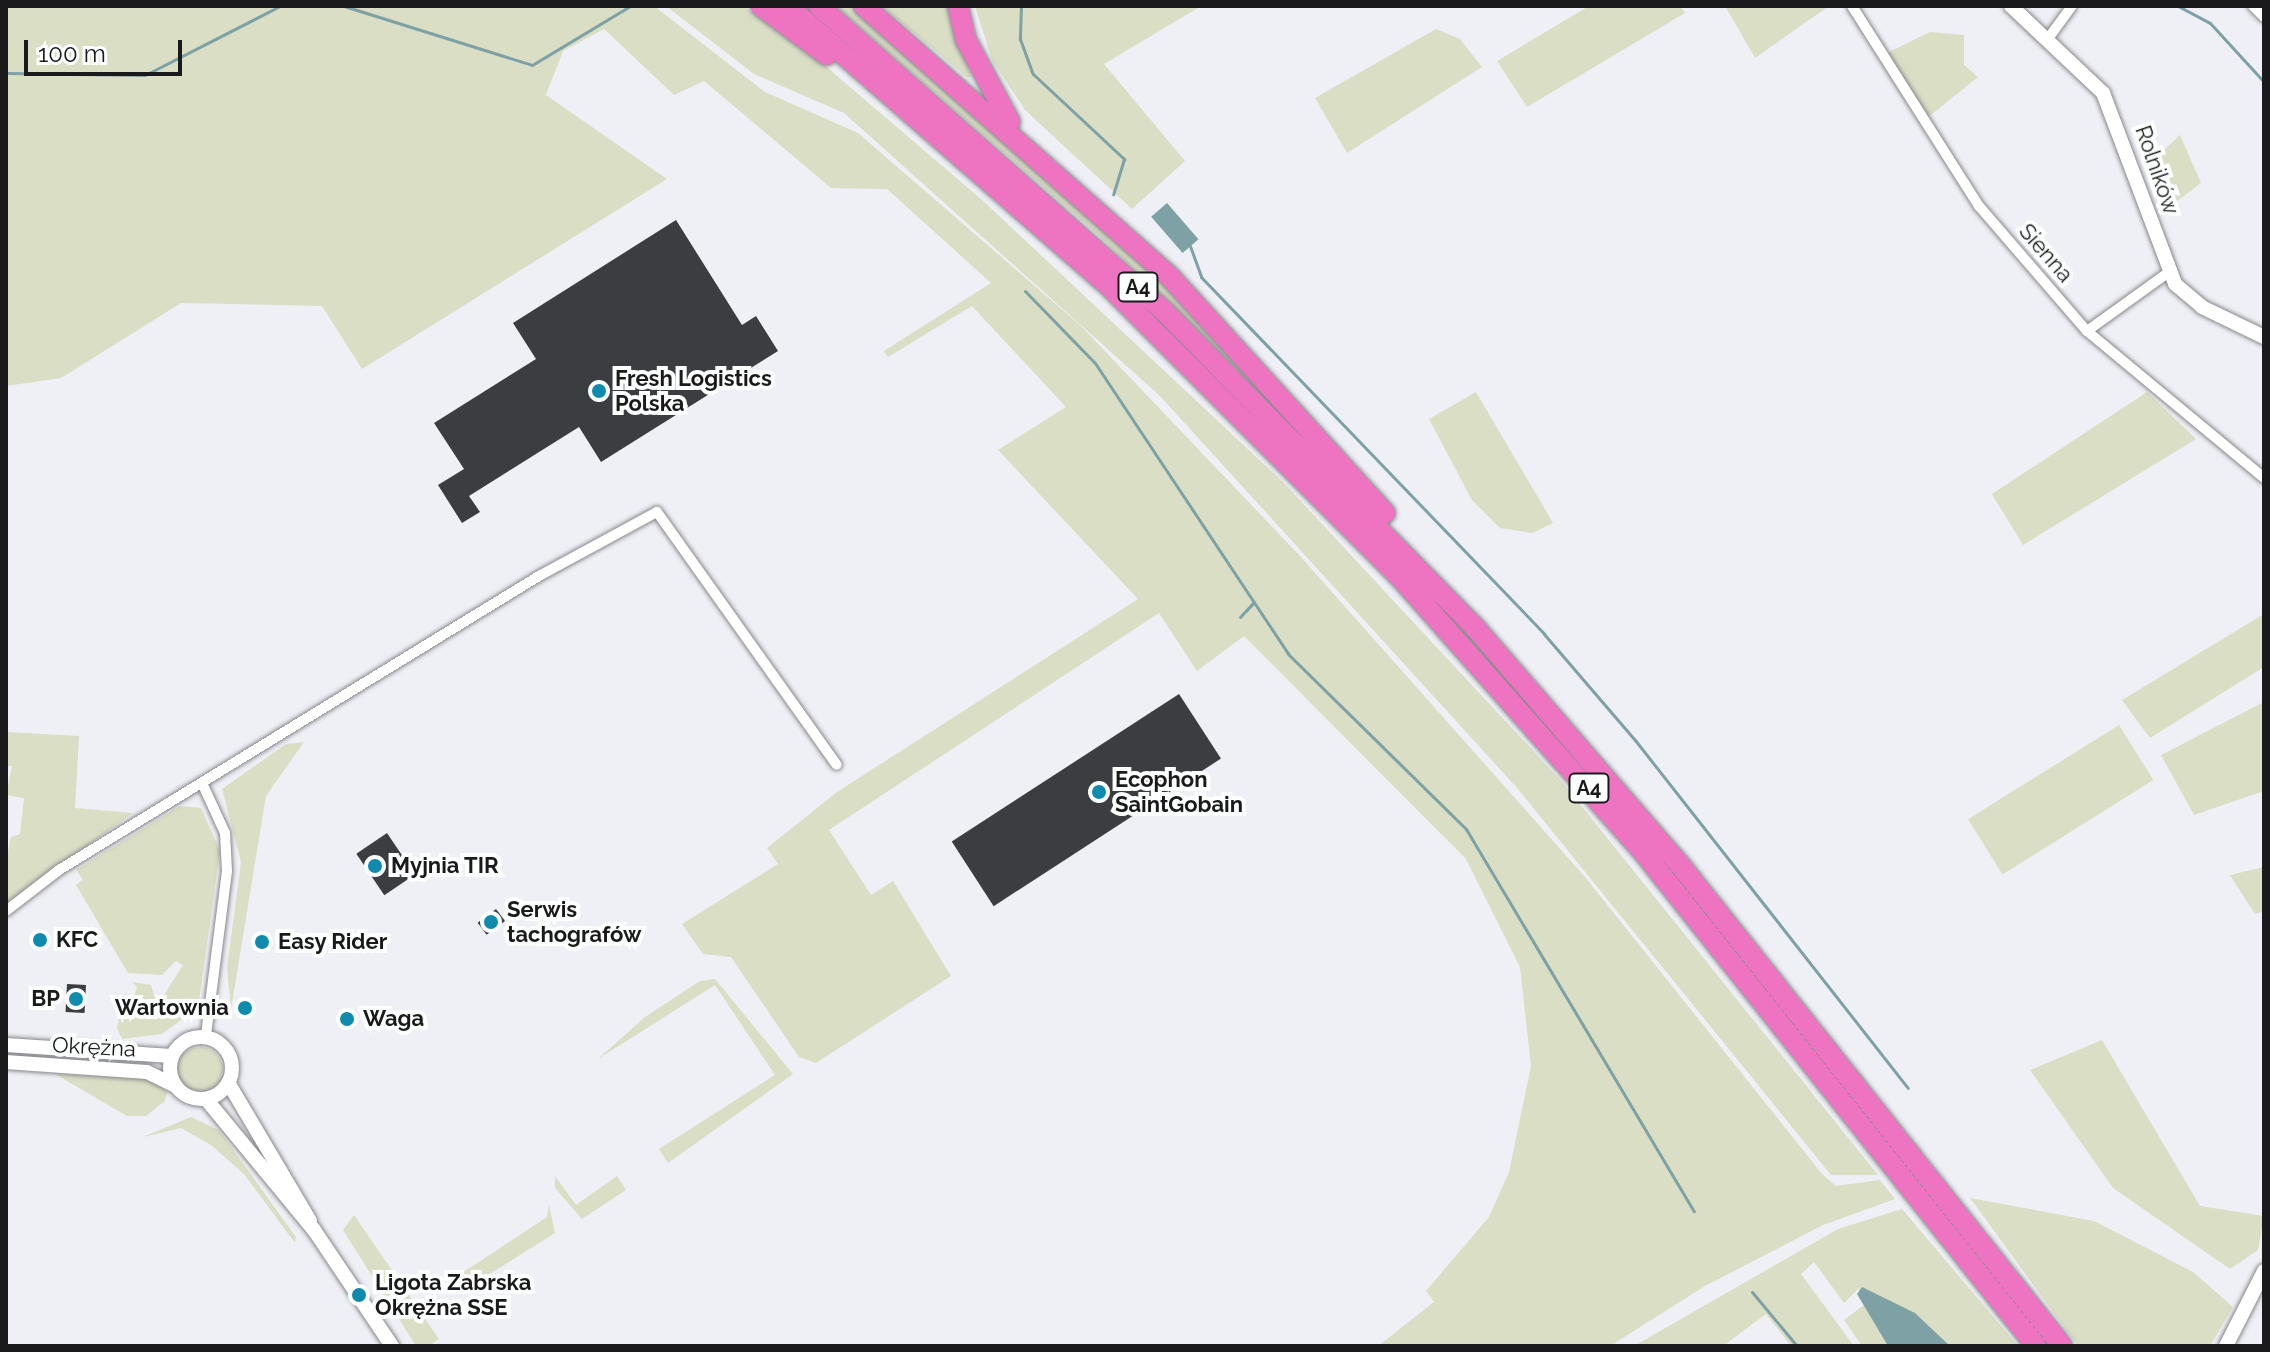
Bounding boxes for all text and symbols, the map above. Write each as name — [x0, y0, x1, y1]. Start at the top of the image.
scale bar — [28, 24, 186, 74]
text: 100 m — [38, 39, 106, 68]
street label: Rolników — [2129, 122, 2185, 218]
street label: Sienna — [2014, 218, 2078, 288]
road number: A4 — [1116, 271, 1160, 303]
place label: Fresh Logistics Polska — [615, 365, 772, 416]
marker: Fresh Logistics Polska — [590, 382, 608, 400]
place label: Ecophon SaintGobain — [1115, 766, 1243, 818]
road number: A4 — [1567, 772, 1611, 804]
marker: Ecophon SaintGobain — [1090, 783, 1108, 801]
place label: Myjnia TIR — [391, 853, 499, 879]
marker: Myjnia TIR — [366, 857, 384, 875]
place label: Serwis tachografów — [507, 896, 641, 948]
marker: Serwis tachografów — [482, 913, 500, 931]
place label: KFC — [56, 927, 98, 953]
place label: Easy Rider — [278, 929, 388, 955]
marker: KFC — [31, 931, 49, 949]
marker: Easy Rider — [253, 933, 271, 951]
place label: BP — [31, 986, 60, 1012]
marker: BP — [67, 990, 85, 1008]
place label: Wartownia — [115, 995, 229, 1021]
marker: Wartownia — [236, 999, 254, 1017]
place label: Waga — [363, 1006, 424, 1032]
marker: Waga — [338, 1010, 356, 1028]
street label: Okrężna — [51, 1032, 137, 1062]
place label: Ligota Zabrska Okrężna SSE — [375, 1269, 531, 1320]
marker: Ligota Zabrska Okrężna SSE — [350, 1286, 368, 1304]

